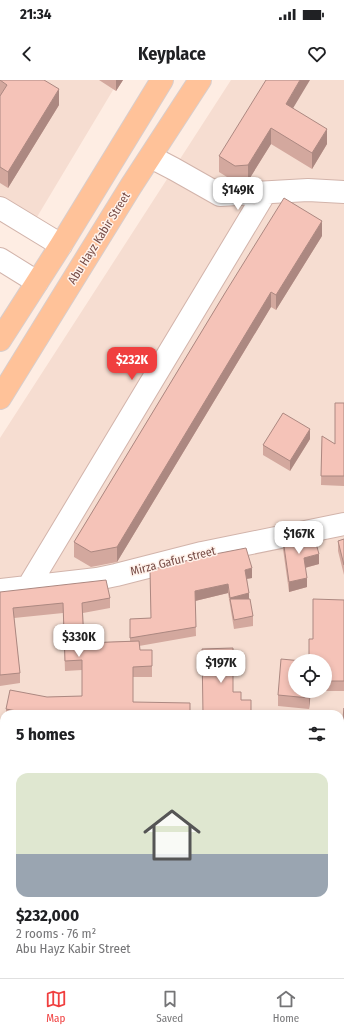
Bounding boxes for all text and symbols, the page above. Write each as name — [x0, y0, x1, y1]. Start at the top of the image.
text: 21:34 — [20, 5, 52, 23]
icon: back — [16, 43, 38, 65]
text: Keyplace — [138, 43, 206, 65]
icon: heart — [306, 43, 328, 65]
pin: $149K — [210, 177, 266, 211]
text: $149K — [222, 182, 254, 197]
street label: Abu Hayz Kabir Street — [65, 189, 133, 287]
pin: $232K — [104, 347, 160, 381]
text: $232K — [116, 352, 148, 367]
pin: $167K — [271, 521, 327, 555]
text: $167K — [283, 526, 315, 541]
street label: Mirza Gafur street — [129, 544, 217, 578]
pin: $330K — [51, 624, 107, 658]
text: $330K — [62, 629, 96, 644]
pin: $197K — [193, 650, 249, 684]
map controls — [288, 654, 332, 698]
button: locate — [288, 654, 332, 698]
text: $197K — [205, 655, 237, 670]
icon: filters — [306, 723, 328, 745]
text: 5 homes — [16, 724, 75, 745]
icon: home — [136, 799, 208, 871]
text: $232,000 — [16, 905, 79, 926]
text: 2 rooms · 76 m² — [16, 926, 96, 941]
text: Abu Hayz Kabir Street — [16, 941, 131, 956]
tab: Map — [45, 988, 67, 1025]
tab: Saved — [156, 988, 183, 1025]
tab: Home — [273, 988, 299, 1025]

